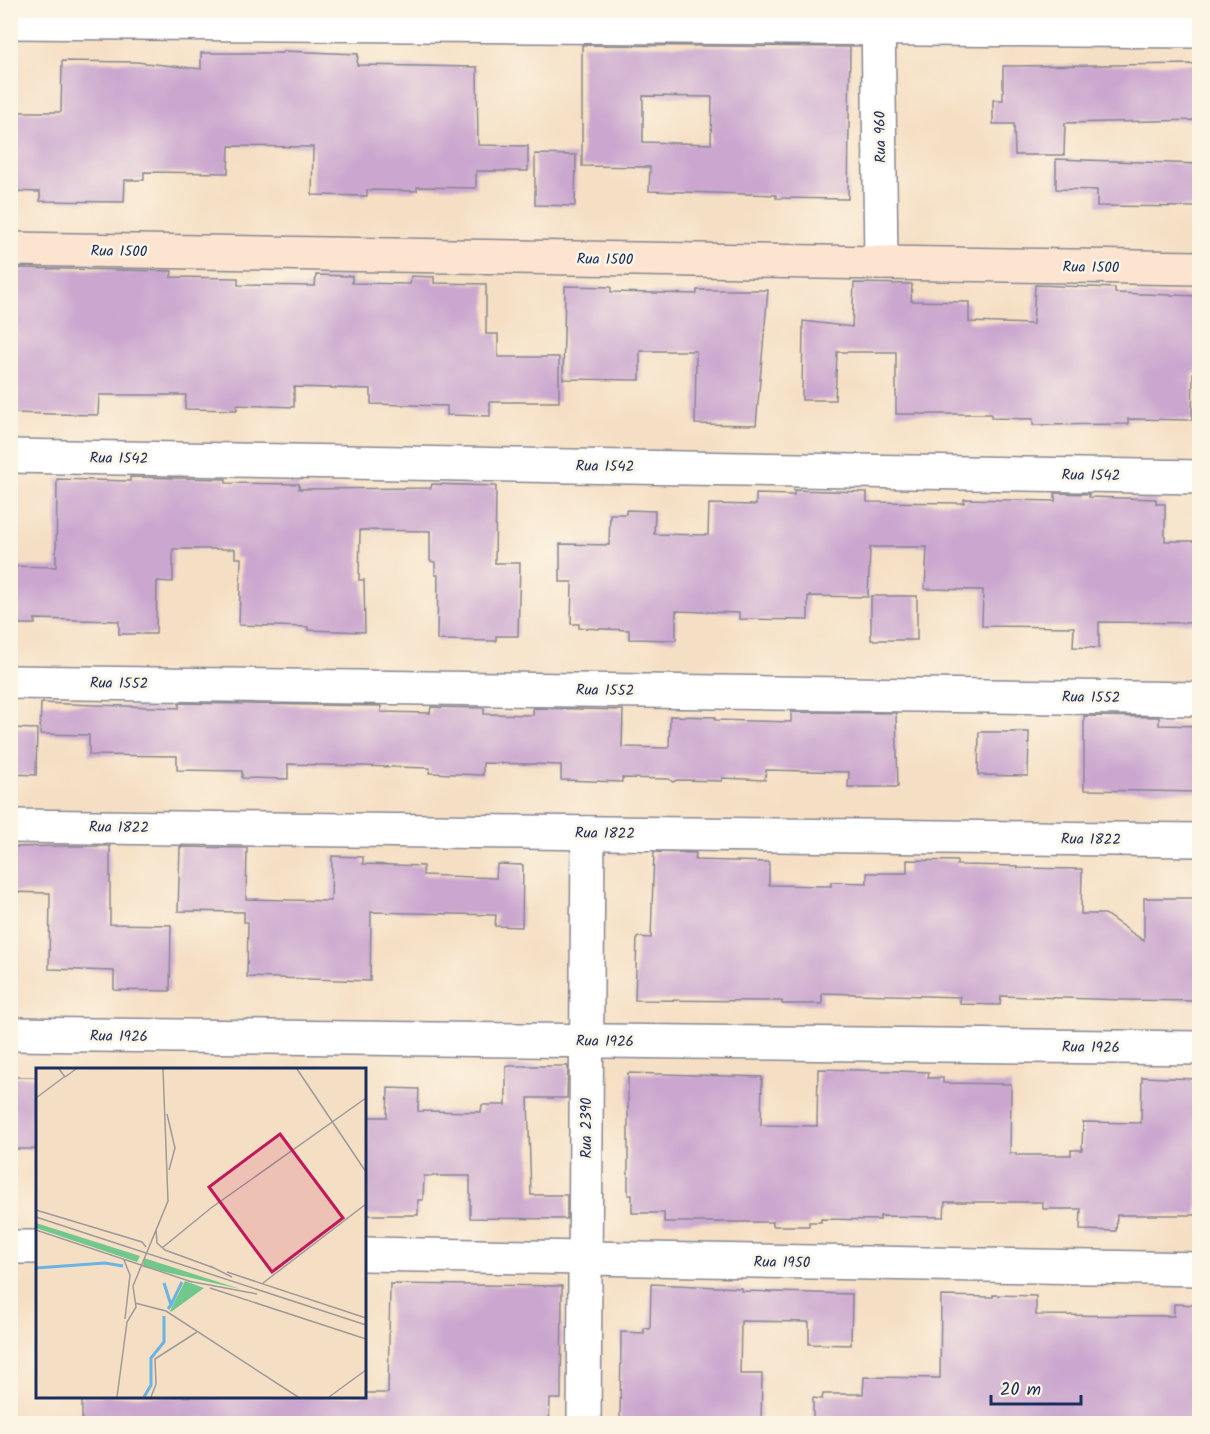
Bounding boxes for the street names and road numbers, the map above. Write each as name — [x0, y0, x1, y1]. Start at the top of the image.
street label: Rua 960 — [869, 110, 893, 163]
street label: Rua 1500 — [90, 240, 148, 265]
street label: Rua 1500 — [576, 248, 634, 273]
street label: Rua 1500 — [1062, 256, 1120, 281]
street label: Rua 1542 — [89, 446, 149, 472]
street label: Rua 1542 — [575, 454, 635, 480]
street label: Rua 1542 — [1061, 463, 1121, 489]
street label: Rua 1552 — [89, 671, 148, 697]
street label: Rua 1552 — [575, 678, 634, 704]
street label: Rua 1552 — [1061, 685, 1120, 711]
street label: Rua 1822 — [89, 815, 149, 841]
street label: Rua 1822 — [575, 821, 635, 847]
street label: Rua 1822 — [1061, 827, 1121, 853]
street label: Rua 1926 — [90, 1024, 148, 1050]
street label: Rua 1926 — [576, 1029, 634, 1055]
street label: Rua 1926 — [1062, 1035, 1120, 1061]
street label: Rua 2390 — [575, 1097, 599, 1159]
street label: Rua 1950 — [753, 1251, 811, 1276]

